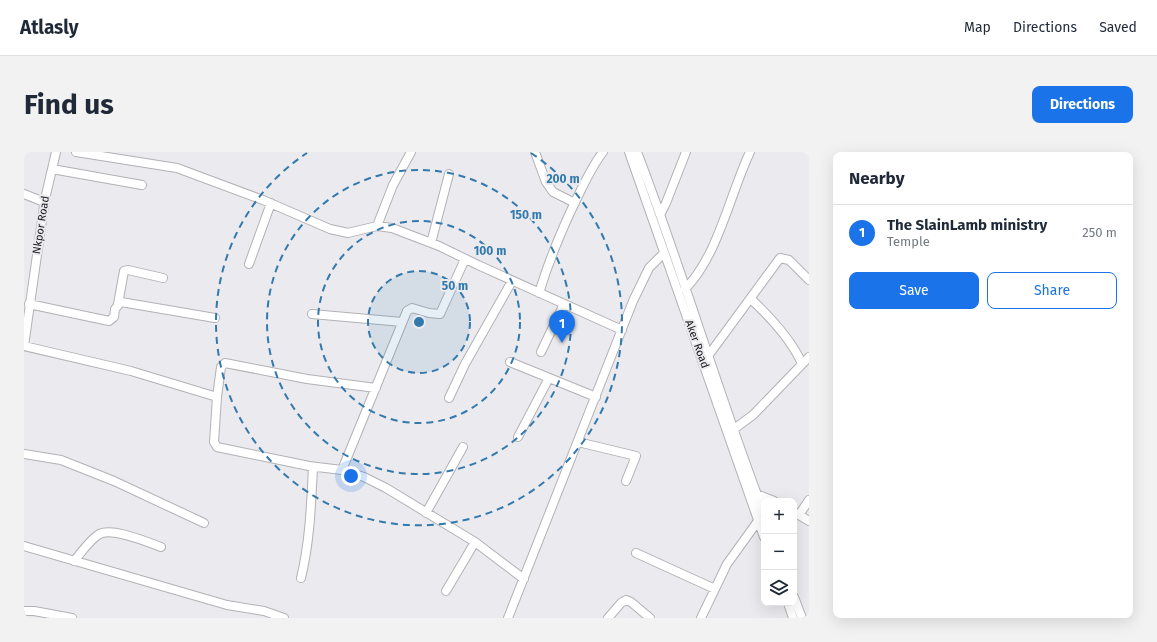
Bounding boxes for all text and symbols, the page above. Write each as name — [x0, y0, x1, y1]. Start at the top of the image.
text: Atlasly — [20, 16, 79, 39]
text: Map — [964, 19, 991, 36]
text: Directions — [1013, 19, 1077, 36]
text: Saved — [1099, 19, 1137, 36]
button: Directions — [1032, 86, 1133, 123]
text: Find us — [24, 88, 114, 121]
text: Nearby — [849, 168, 904, 189]
text: 200 m — [546, 172, 580, 186]
street label: Nkpor Road — [30, 195, 52, 255]
text: 150 m — [510, 208, 542, 222]
text: The SlainLamb ministry — [887, 216, 1047, 234]
text: 1 — [859, 225, 865, 240]
text: 250 m — [1082, 225, 1117, 240]
text: Temple — [887, 234, 930, 249]
text: 100 m — [474, 244, 506, 258]
button: Save — [849, 272, 979, 309]
button: Share — [987, 272, 1117, 309]
text: 50 m — [442, 279, 468, 293]
pin: 1 — [549, 310, 575, 343]
centre of rings — [412, 315, 426, 329]
street label: Aker Road — [682, 318, 712, 370]
your location — [341, 466, 361, 486]
map controls — [761, 498, 797, 606]
button: + — [761, 498, 797, 534]
button: − — [761, 534, 797, 570]
button: layers — [761, 570, 797, 606]

